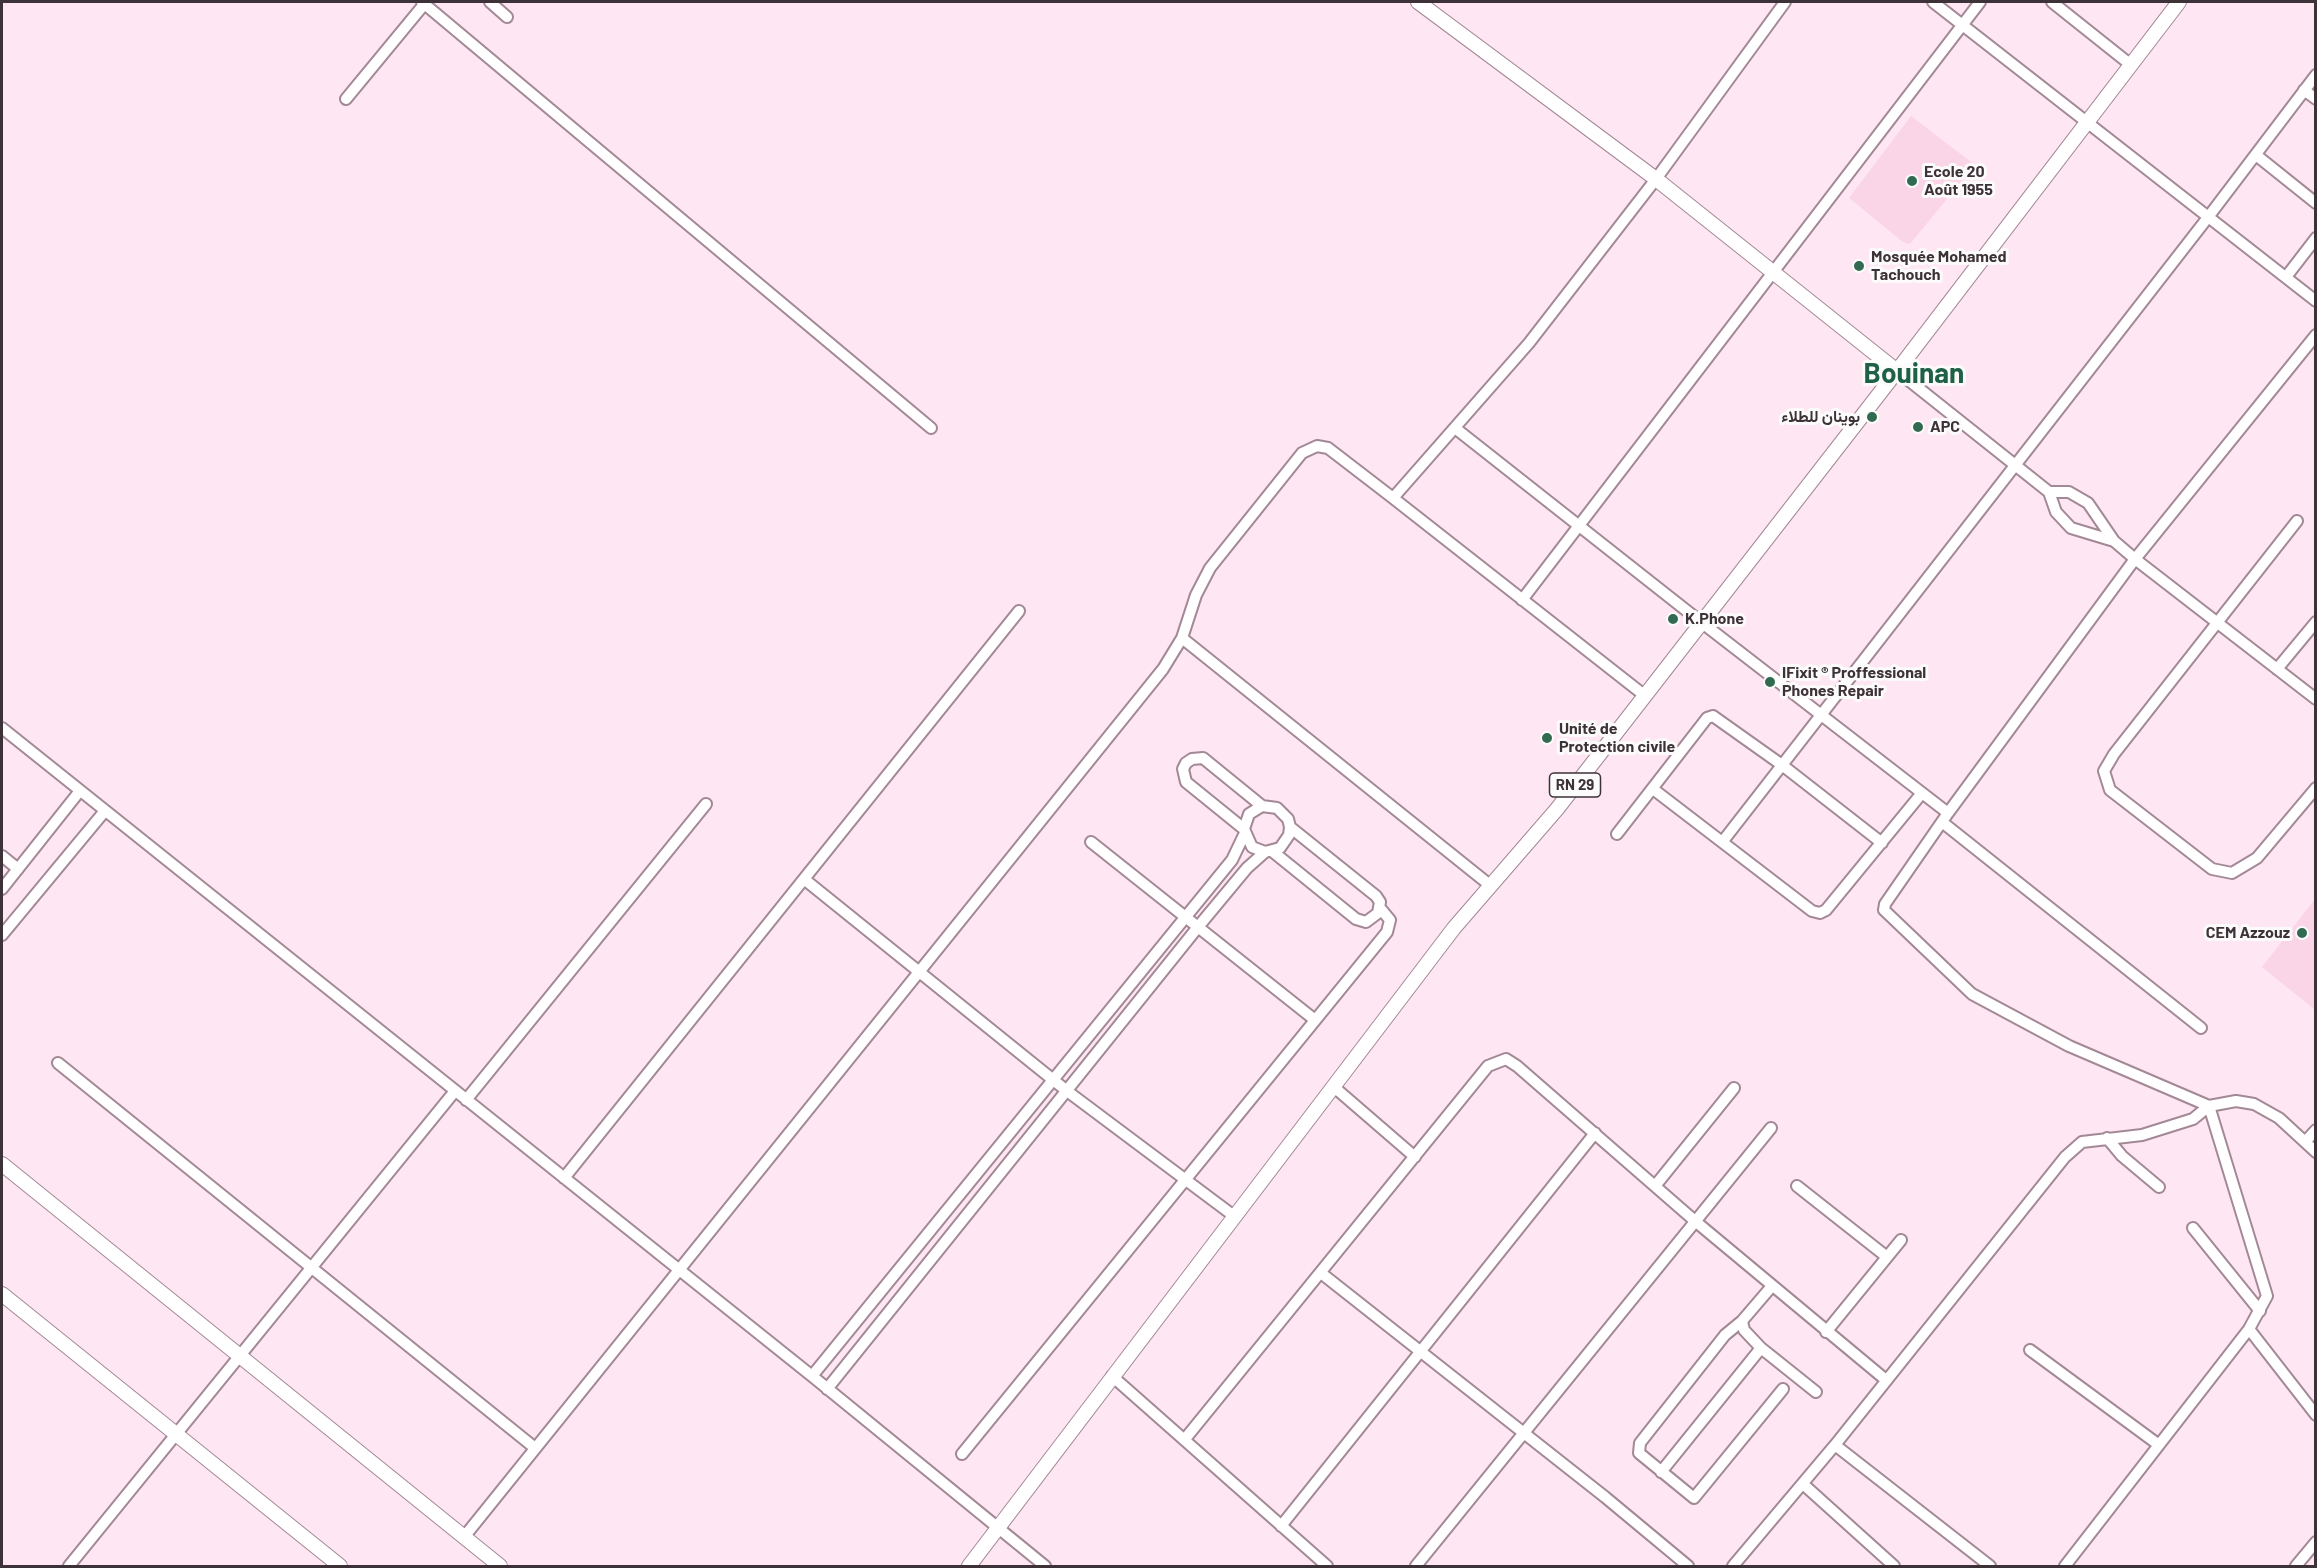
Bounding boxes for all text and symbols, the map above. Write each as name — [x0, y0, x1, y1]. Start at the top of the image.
place label: Ecole 20 Août 1955 — [1924, 162, 1993, 200]
marker: Ecole 20 Août 1955 — [1905, 174, 1919, 188]
place label: Mosquée Mohamed Tachouch — [1871, 247, 2006, 285]
marker: Mosquée Mohamed Tachouch — [1852, 259, 1866, 273]
district label: Bouinan — [1864, 357, 1964, 391]
place label: بوينان للطلاء — [1781, 407, 1860, 427]
marker: بوينان للطلاء — [1865, 410, 1879, 424]
place label: APC — [1930, 417, 1960, 437]
marker: APC — [1911, 420, 1925, 434]
place label: K.Phone — [1685, 609, 1744, 629]
marker: K.Phone — [1666, 612, 1680, 626]
place label: IFixit ® Proffessional Phones Repair — [1782, 663, 1926, 701]
marker: IFixit ® Proffessional Phones Repair — [1763, 675, 1777, 689]
place label: Unité de Protection civile — [1559, 719, 1675, 757]
marker: Unité de Protection civile — [1540, 731, 1554, 745]
road number: RN 29 — [1550, 773, 1600, 797]
place label: CEM Azzouz — [2206, 923, 2290, 943]
marker: CEM Azzouz — [2295, 926, 2309, 940]

